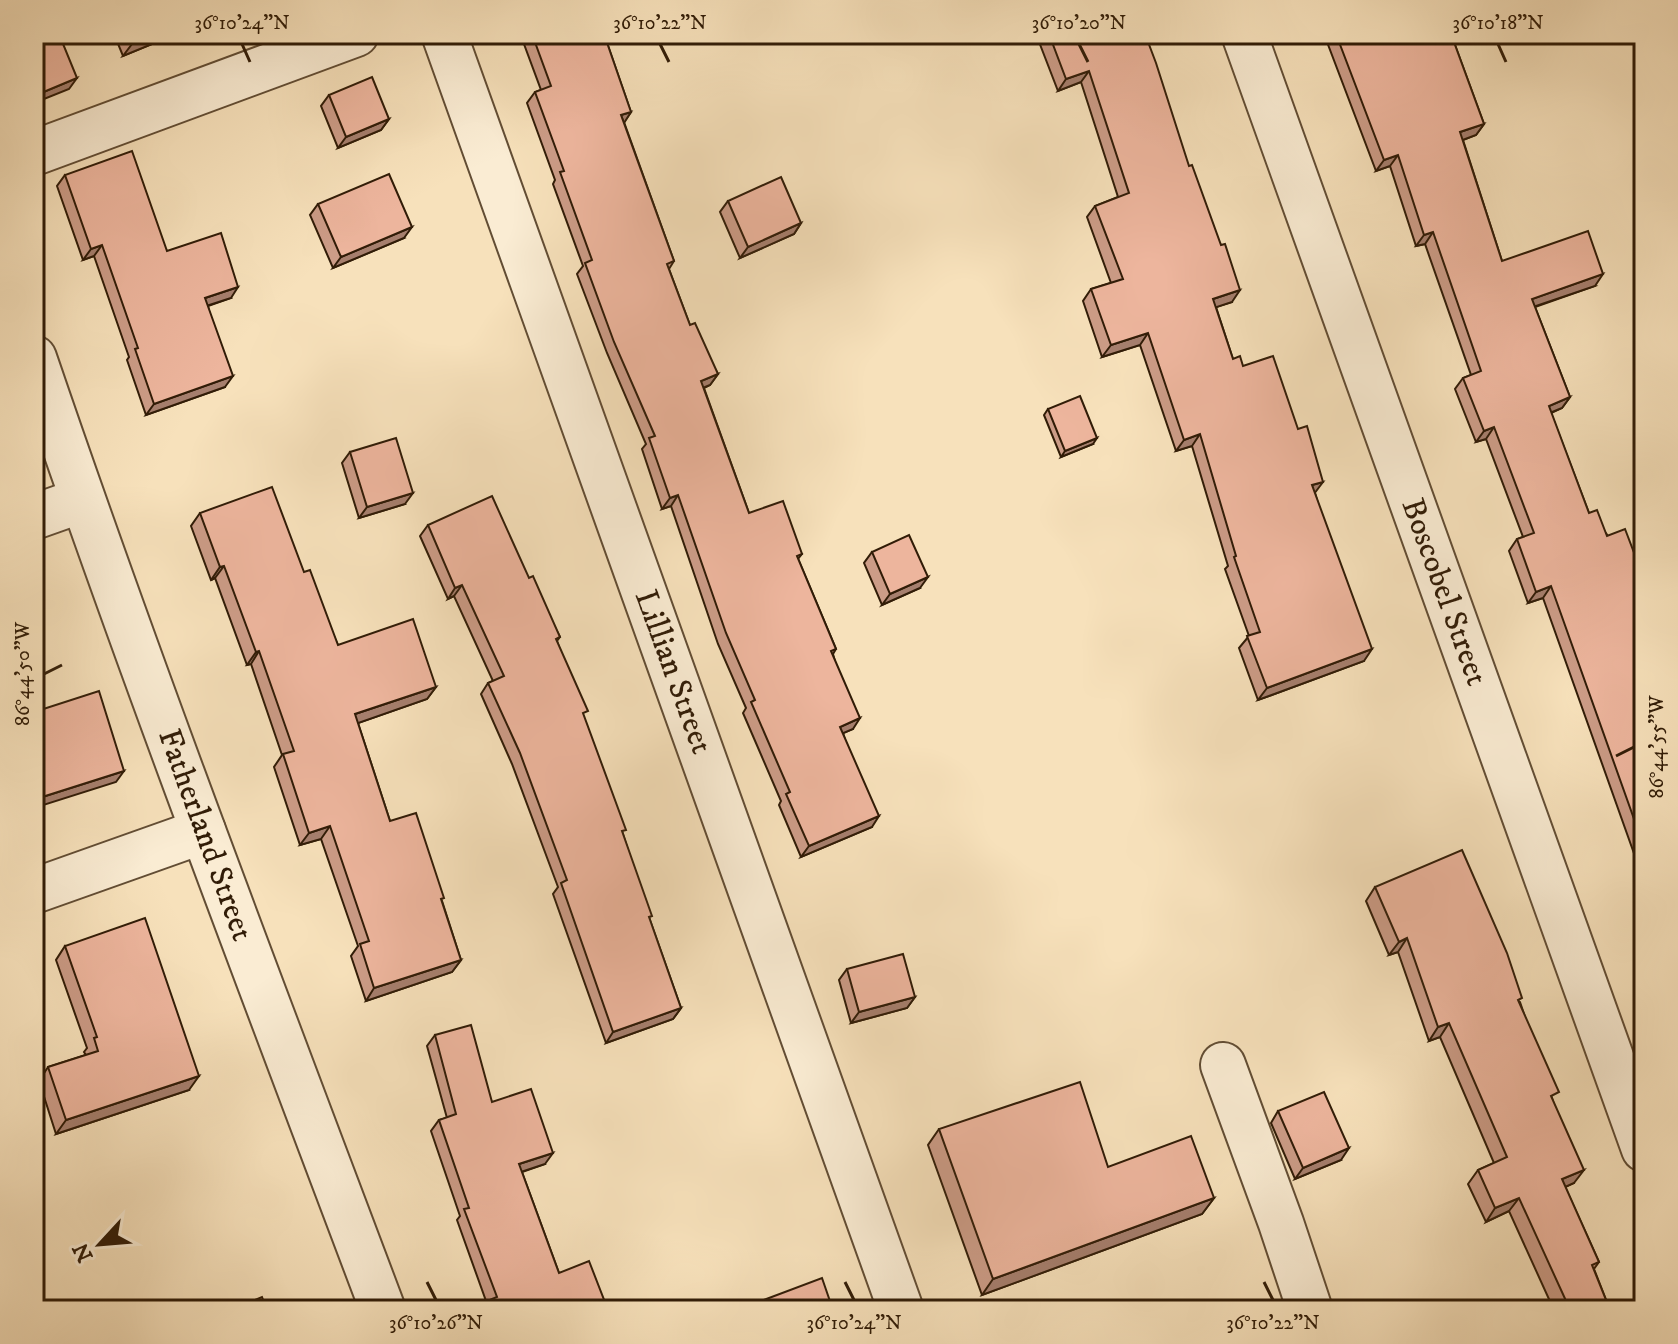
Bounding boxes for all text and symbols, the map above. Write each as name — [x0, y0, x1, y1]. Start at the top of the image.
text: 36°10'24"N — [194, 11, 290, 36]
text: 36°10'22"N — [613, 11, 707, 36]
text: 36°10'20"N — [1032, 11, 1126, 36]
text: 36°10'18"N — [1452, 11, 1544, 36]
street label: Boscobel Street — [1392, 493, 1496, 691]
street label: Lillian Street — [625, 585, 721, 759]
text: 86°44'50"W — [11, 621, 36, 726]
text: 86°44'55"W — [1645, 695, 1670, 799]
street label: Fatherland Street — [148, 724, 262, 946]
north arrow — [60, 1204, 140, 1284]
text: N — [67, 1238, 99, 1266]
text: 36°10'26"N — [389, 1311, 483, 1336]
text: 36°10'24"N — [806, 1311, 902, 1336]
text: 36°10'22"N — [1226, 1311, 1320, 1336]

